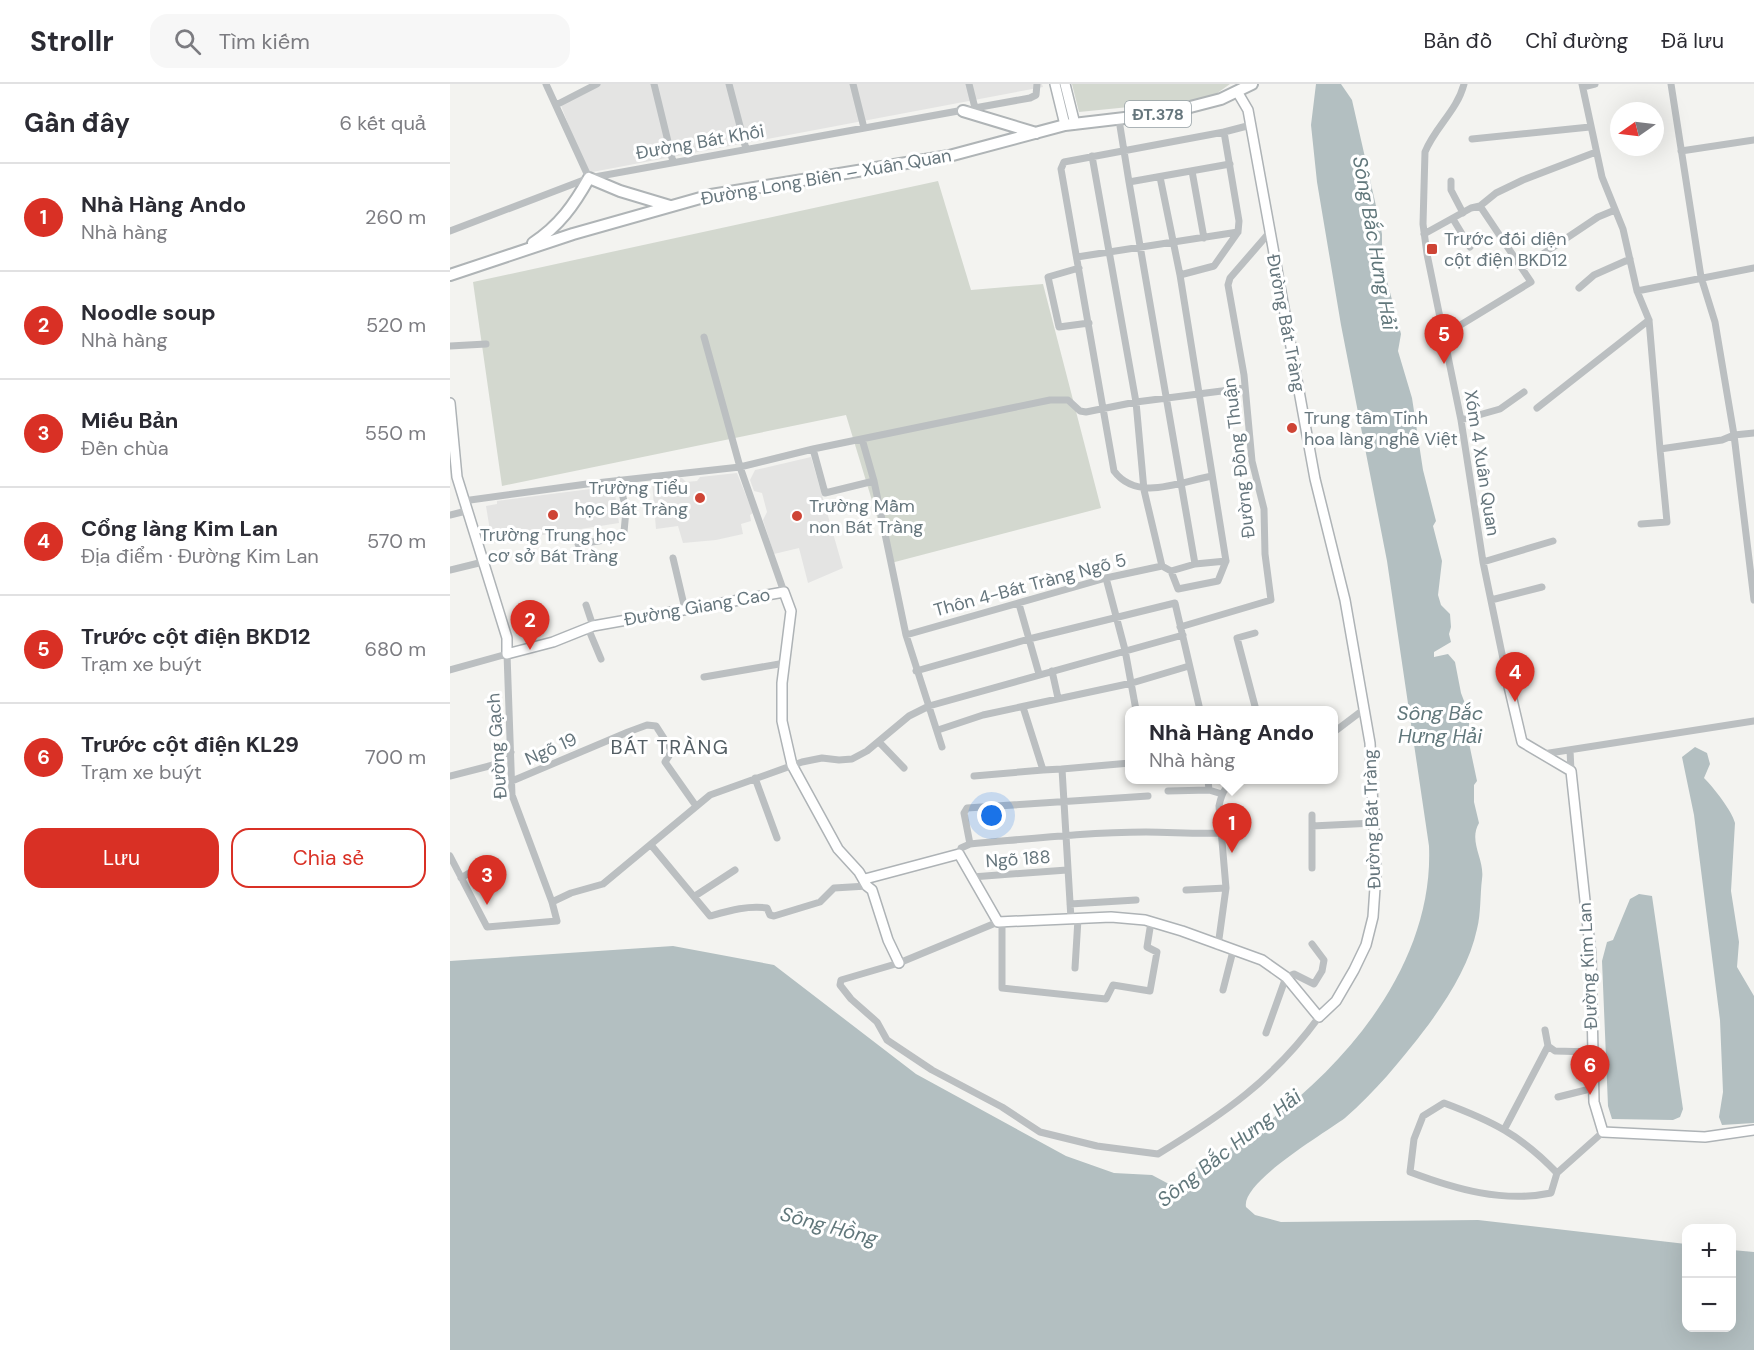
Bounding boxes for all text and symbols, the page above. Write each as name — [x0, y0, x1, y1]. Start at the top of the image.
search box — [150, 14, 570, 68]
text: Strollr — [30, 23, 114, 60]
icon: search — [171, 25, 204, 58]
text: Tìm kiếm — [219, 27, 310, 56]
text: Bản đồ — [1424, 27, 1492, 55]
text: Chỉ đường — [1525, 27, 1628, 55]
text: Đã lưu — [1661, 27, 1724, 55]
road number: ĐT.378 — [1125, 101, 1191, 127]
north arrow — [1610, 102, 1664, 156]
text: Gần đây — [24, 106, 130, 140]
text: 6 kết quả — [339, 110, 426, 136]
street label: Đường Bát Khối — [634, 119, 766, 165]
street label: Đường Long Biên – Xuân Quan — [699, 143, 953, 211]
water label: Sông Bắc Hưng Hải — [1347, 154, 1403, 333]
text: Nhà Hàng Ando — [81, 190, 246, 219]
text: 1 — [40, 204, 47, 230]
text: 260 m — [365, 204, 426, 230]
text: Nhà hàng — [81, 219, 168, 245]
place label: Trước đối diện cột điện BKD12 — [1444, 227, 1568, 272]
marker: Trước đối diện cột điện BKD12 — [1425, 242, 1439, 256]
street label: Đường Bát Tràng — [1261, 252, 1311, 394]
text: Noodle soup — [81, 298, 216, 327]
text: 2 — [38, 312, 49, 338]
text: 520 m — [366, 312, 426, 338]
pin: 5 — [1424, 314, 1464, 364]
text: Nhà hàng — [81, 327, 168, 353]
street label: Đường Đồng Thuận — [1217, 376, 1261, 540]
street label: Xóm 4 Xuân Quan — [1459, 388, 1505, 538]
text: Miếu Bản — [81, 406, 178, 435]
place label: Trung tâm Tinh hoa làng nghề Việt — [1304, 406, 1458, 451]
text: 3 — [37, 420, 50, 446]
text: 550 m — [365, 420, 426, 446]
marker: Trung tâm Tinh hoa làng nghề Việt — [1285, 421, 1299, 435]
text: Đền chùa — [81, 435, 169, 461]
place label: Trường Tiểu học Bát Tràng — [574, 476, 688, 521]
marker: Trường Tiểu học Bát Tràng — [693, 491, 707, 505]
place label: Trường Mầm non Bát Tràng — [809, 494, 923, 539]
marker: Trường Trung học cơ sở Bát Tràng — [546, 508, 560, 522]
marker: Trường Mầm non Bát Tràng — [790, 509, 804, 523]
text: Cổng làng Kim Lan — [81, 514, 278, 543]
place label: Trường Trung học cơ sở Bát Tràng — [480, 523, 626, 568]
text: 4 — [37, 528, 50, 554]
text: 570 m — [367, 528, 426, 554]
text: Địa điểm · Đường Kim Lan — [81, 543, 319, 569]
street label: Thôn 4-Bát Tràng Ngõ 5 — [931, 548, 1129, 622]
street label: Đường Giang Cao — [622, 582, 772, 632]
pin: 2 — [510, 600, 550, 650]
text: Trước cột điện BKD12 — [81, 622, 310, 651]
text: 5 — [37, 636, 50, 662]
text: 680 m — [364, 636, 426, 662]
text: Trạm xe buýt — [81, 651, 202, 677]
pin: 4 — [1496, 652, 1534, 702]
street label: Đường Gạch — [481, 692, 513, 800]
water label: Sông Bắc Hưng Hải — [1397, 700, 1483, 749]
popup — [1125, 706, 1338, 784]
text: Nhà Hàng Ando — [1149, 718, 1314, 747]
street label: Ngõ 19 — [521, 727, 581, 771]
text: Trước cột điện KL29 — [81, 730, 299, 759]
district label: BÁT TRÀNG — [611, 734, 729, 760]
text: 6 — [37, 744, 50, 770]
text: 700 m — [365, 744, 426, 770]
text: Nhà hàng — [1149, 747, 1235, 773]
street label: Đường Bát Tràng — [1358, 749, 1386, 889]
text: Trạm xe buýt — [81, 759, 202, 785]
your location — [977, 801, 1006, 830]
pin: 1 — [1212, 804, 1252, 853]
button: Lưu — [24, 828, 219, 888]
button: Chia sẻ — [231, 828, 426, 888]
street label: Ngõ 188 — [985, 845, 1051, 873]
pin: 3 — [468, 856, 507, 905]
street label: Đường Kim Lan — [1573, 902, 1603, 1030]
pin: 6 — [1570, 1046, 1610, 1095]
water label: Sông Bắc Hưng Hải — [1152, 1083, 1307, 1212]
water label: Sông Hồng — [777, 1201, 881, 1252]
map controls — [1682, 1224, 1736, 1332]
button: + — [1682, 1224, 1736, 1278]
button: − — [1682, 1278, 1736, 1332]

